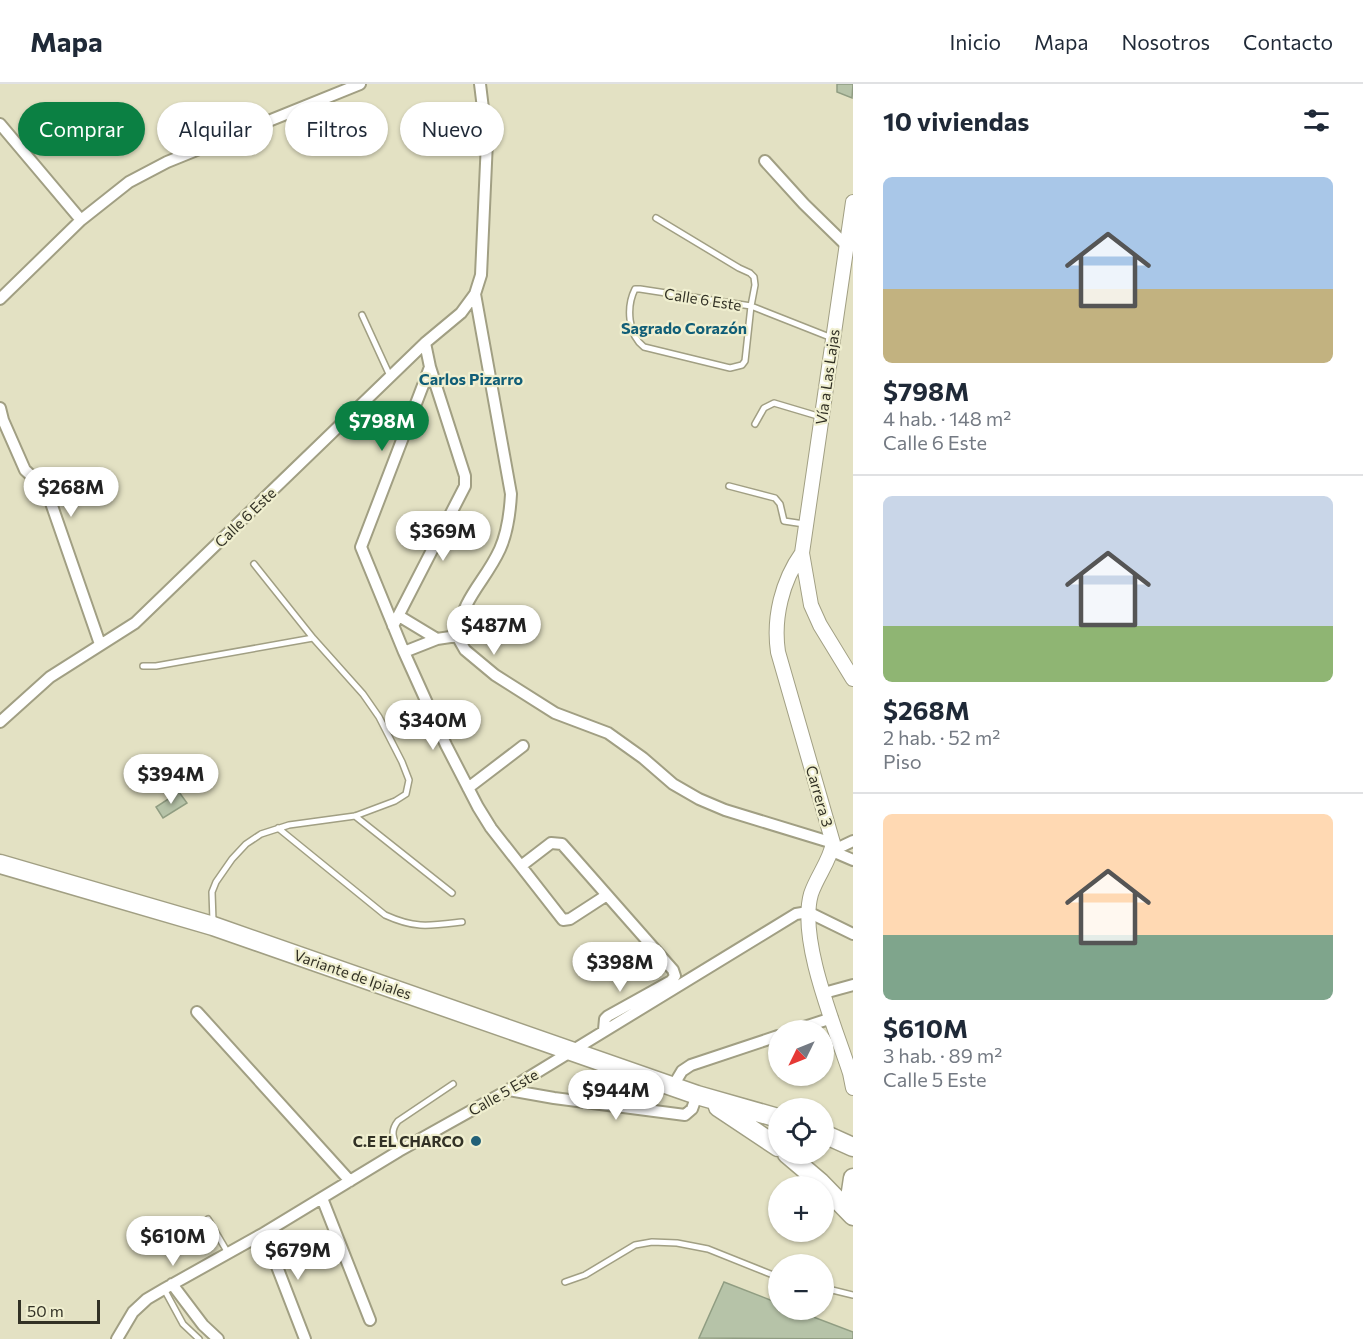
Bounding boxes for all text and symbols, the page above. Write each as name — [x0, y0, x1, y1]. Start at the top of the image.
text: Mapa — [30, 24, 103, 58]
text: Inicio — [949, 29, 1001, 54]
text: Mapa — [1034, 29, 1088, 54]
text: Nosotros — [1121, 29, 1210, 54]
text: Contacto — [1243, 29, 1333, 54]
chip: Comprar — [18, 102, 145, 156]
chip: Alquilar — [157, 102, 273, 156]
chip: Filtros — [285, 102, 388, 156]
chip: Nuevo — [400, 102, 504, 156]
icon: filters — [1300, 104, 1333, 137]
text: 10 viviendas — [883, 105, 1029, 136]
icon: home — [1054, 216, 1162, 324]
street label: Calle 6 Este — [663, 284, 743, 314]
district label: Sagrado Corazón — [621, 318, 747, 337]
street label: Vía a Las Lajas — [811, 328, 843, 426]
district label: Carlos Pizarro — [419, 369, 524, 388]
text: $798M — [883, 375, 969, 406]
pin: $798M — [340, 401, 424, 452]
text: 4 hab. · 148 m² — [883, 406, 1011, 430]
text: $798M — [349, 408, 415, 432]
text: Calle 6 Este — [883, 430, 987, 454]
pin: $268M — [29, 467, 113, 518]
text: $268M — [38, 474, 104, 498]
street label: Calle 6 Este — [211, 483, 279, 551]
pin: $369M — [401, 511, 485, 562]
text: $369M — [410, 518, 476, 542]
icon: home — [1054, 535, 1162, 643]
pin: $487M — [452, 605, 536, 656]
text: $487M — [461, 612, 527, 636]
text: $268M — [883, 694, 970, 725]
pin: $340M — [391, 700, 475, 751]
text: $340M — [399, 707, 467, 731]
text: 2 hab. · 52 m² — [883, 725, 1000, 749]
text: Piso — [883, 749, 922, 773]
pin: $394M — [129, 754, 213, 805]
text: $394M — [137, 761, 205, 785]
street label: Carrera 3 — [803, 763, 837, 829]
icon: home — [1054, 853, 1162, 961]
pin: $398M — [578, 942, 662, 993]
street label: Variante de Ipiales — [292, 945, 414, 1003]
text: $398M — [586, 949, 654, 973]
text: $610M — [883, 1012, 968, 1043]
north arrow — [768, 1020, 834, 1086]
map controls — [768, 1020, 834, 1320]
text: 3 hab. · 89 m² — [883, 1043, 1002, 1067]
street label: Calle 5 Este — [465, 1065, 541, 1119]
text: Calle 5 Este — [883, 1067, 987, 1091]
pin: $944M — [574, 1070, 658, 1121]
text: $944M — [582, 1077, 650, 1101]
button: locate — [768, 1098, 834, 1164]
place label: C.E EL CHARCO — [353, 1132, 464, 1150]
marker: C.E EL CHARCO — [469, 1134, 483, 1148]
button: + — [768, 1176, 834, 1242]
pin: $610M — [131, 1216, 215, 1267]
text: $610M — [140, 1223, 206, 1247]
pin: $679M — [256, 1230, 340, 1281]
text: $679M — [265, 1237, 331, 1261]
button: − — [768, 1254, 834, 1320]
scale bar — [18, 1297, 100, 1324]
text: 50 m — [27, 1301, 64, 1320]

